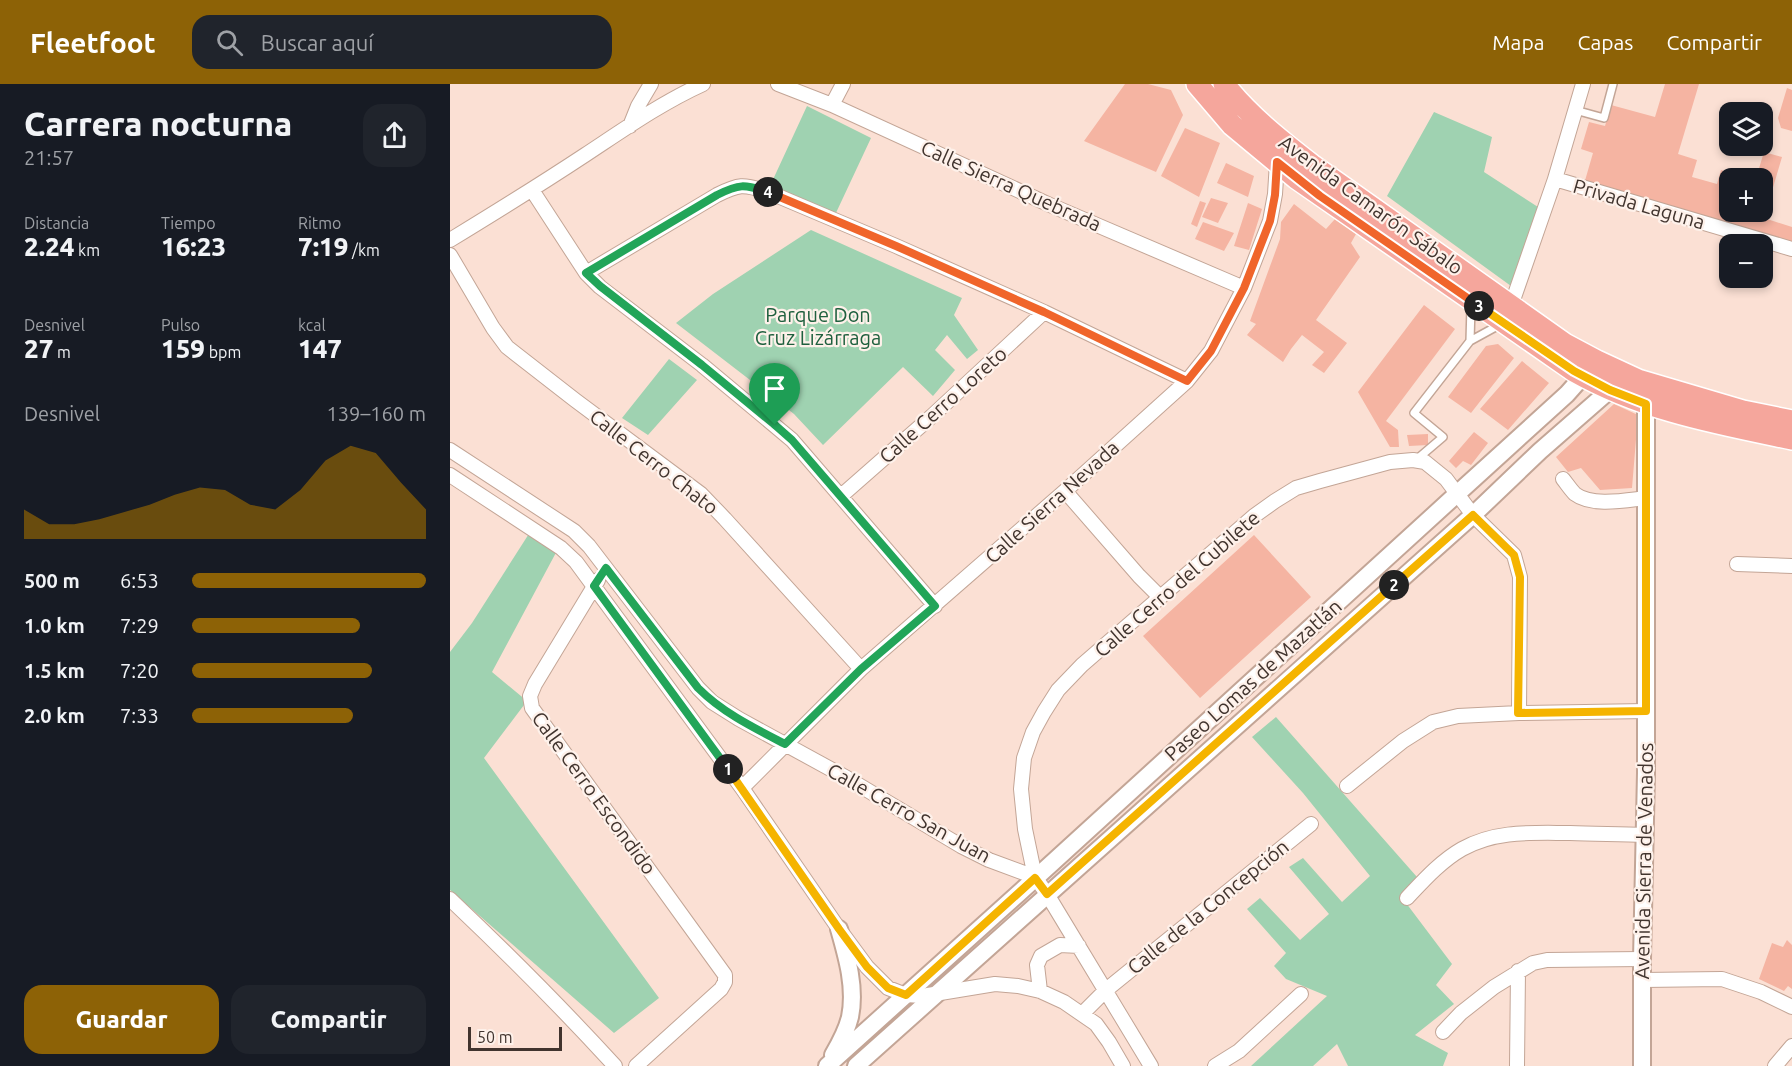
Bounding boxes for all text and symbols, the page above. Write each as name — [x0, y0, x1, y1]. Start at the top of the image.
search box — [192, 15, 612, 69]
icon: search — [213, 26, 246, 59]
text: Fleetfoot — [30, 27, 156, 58]
text: Buscar aquí — [261, 30, 374, 55]
text: Mapa — [1492, 30, 1544, 54]
text: Capas — [1577, 30, 1633, 54]
text: Compartir — [1666, 30, 1762, 54]
map controls — [1719, 102, 1773, 288]
button: layers — [1719, 102, 1773, 156]
button: share — [363, 104, 426, 167]
text: Carrera nocturna — [24, 105, 292, 142]
street label: Avenida Camarón Sábalo — [1275, 130, 1468, 279]
street label: Calle Sierra Quebrada — [918, 135, 1105, 236]
text: 21:57 — [24, 146, 74, 169]
button: + — [1719, 168, 1773, 222]
street label: Privada Laguna — [1571, 174, 1708, 233]
pin: 4 — [753, 177, 783, 207]
text: 4 — [763, 183, 773, 201]
text: Distancia — [24, 214, 89, 232]
text: Tiempo — [161, 214, 216, 232]
text: Ritmo — [298, 214, 341, 232]
text: 2.24 — [24, 232, 74, 261]
text: 16:23 — [161, 232, 226, 261]
text: 7:19 — [298, 232, 348, 261]
button: − — [1719, 234, 1773, 288]
text: km — [74, 241, 100, 259]
text: /km — [348, 241, 380, 259]
pin: 3 — [1464, 291, 1494, 321]
text: 3 — [1474, 297, 1484, 315]
park label: Parque Don Cruz Lizárraga — [755, 303, 881, 349]
text: Desnivel — [24, 316, 85, 334]
text: Pulso — [161, 316, 200, 334]
text: kcal — [298, 316, 326, 334]
text: 27 — [24, 334, 53, 363]
text: 159 — [161, 334, 205, 363]
text: 147 — [298, 334, 342, 363]
street label: Calle Cerro Loreto — [874, 341, 1011, 468]
text: m — [53, 343, 71, 361]
text: bpm — [205, 343, 241, 361]
pin — [749, 363, 800, 425]
icon: arrive — [758, 372, 791, 405]
text: Desnivel — [24, 402, 100, 425]
text: 139–160 m — [327, 402, 426, 425]
street label: Calle Cerro Chato — [585, 404, 723, 519]
street label: Calle Sierra Nevada — [980, 435, 1123, 568]
street label: Calle Cerro del Cubilete — [1089, 506, 1264, 662]
text: 500 m — [24, 569, 80, 592]
text: 6:53 — [120, 569, 159, 592]
pin: 2 — [1379, 570, 1409, 600]
text: 2 — [1389, 576, 1399, 594]
street label: Paseo Lomas de Mazatlán — [1160, 594, 1346, 765]
text: 1.0 km — [24, 614, 85, 637]
text: 7:29 — [120, 614, 159, 637]
text: 1.5 km — [24, 659, 85, 682]
text: 7:20 — [120, 659, 159, 682]
text: 2.0 km — [24, 704, 85, 727]
text: 7:33 — [120, 704, 159, 727]
street label: Calle Cerro Escondido — [528, 707, 661, 879]
street label: Avenida Sierra de Venados — [1630, 742, 1657, 980]
pin: 1 — [713, 754, 743, 784]
street label: Calle Cerro San Juan — [824, 758, 995, 867]
text: 1 — [723, 760, 733, 778]
street label: Calle de la Concepción — [1122, 835, 1293, 979]
button: Guardar — [24, 985, 219, 1054]
button: Compartir — [231, 985, 426, 1054]
scale bar — [468, 1024, 562, 1052]
text: 50 m — [477, 1028, 513, 1046]

